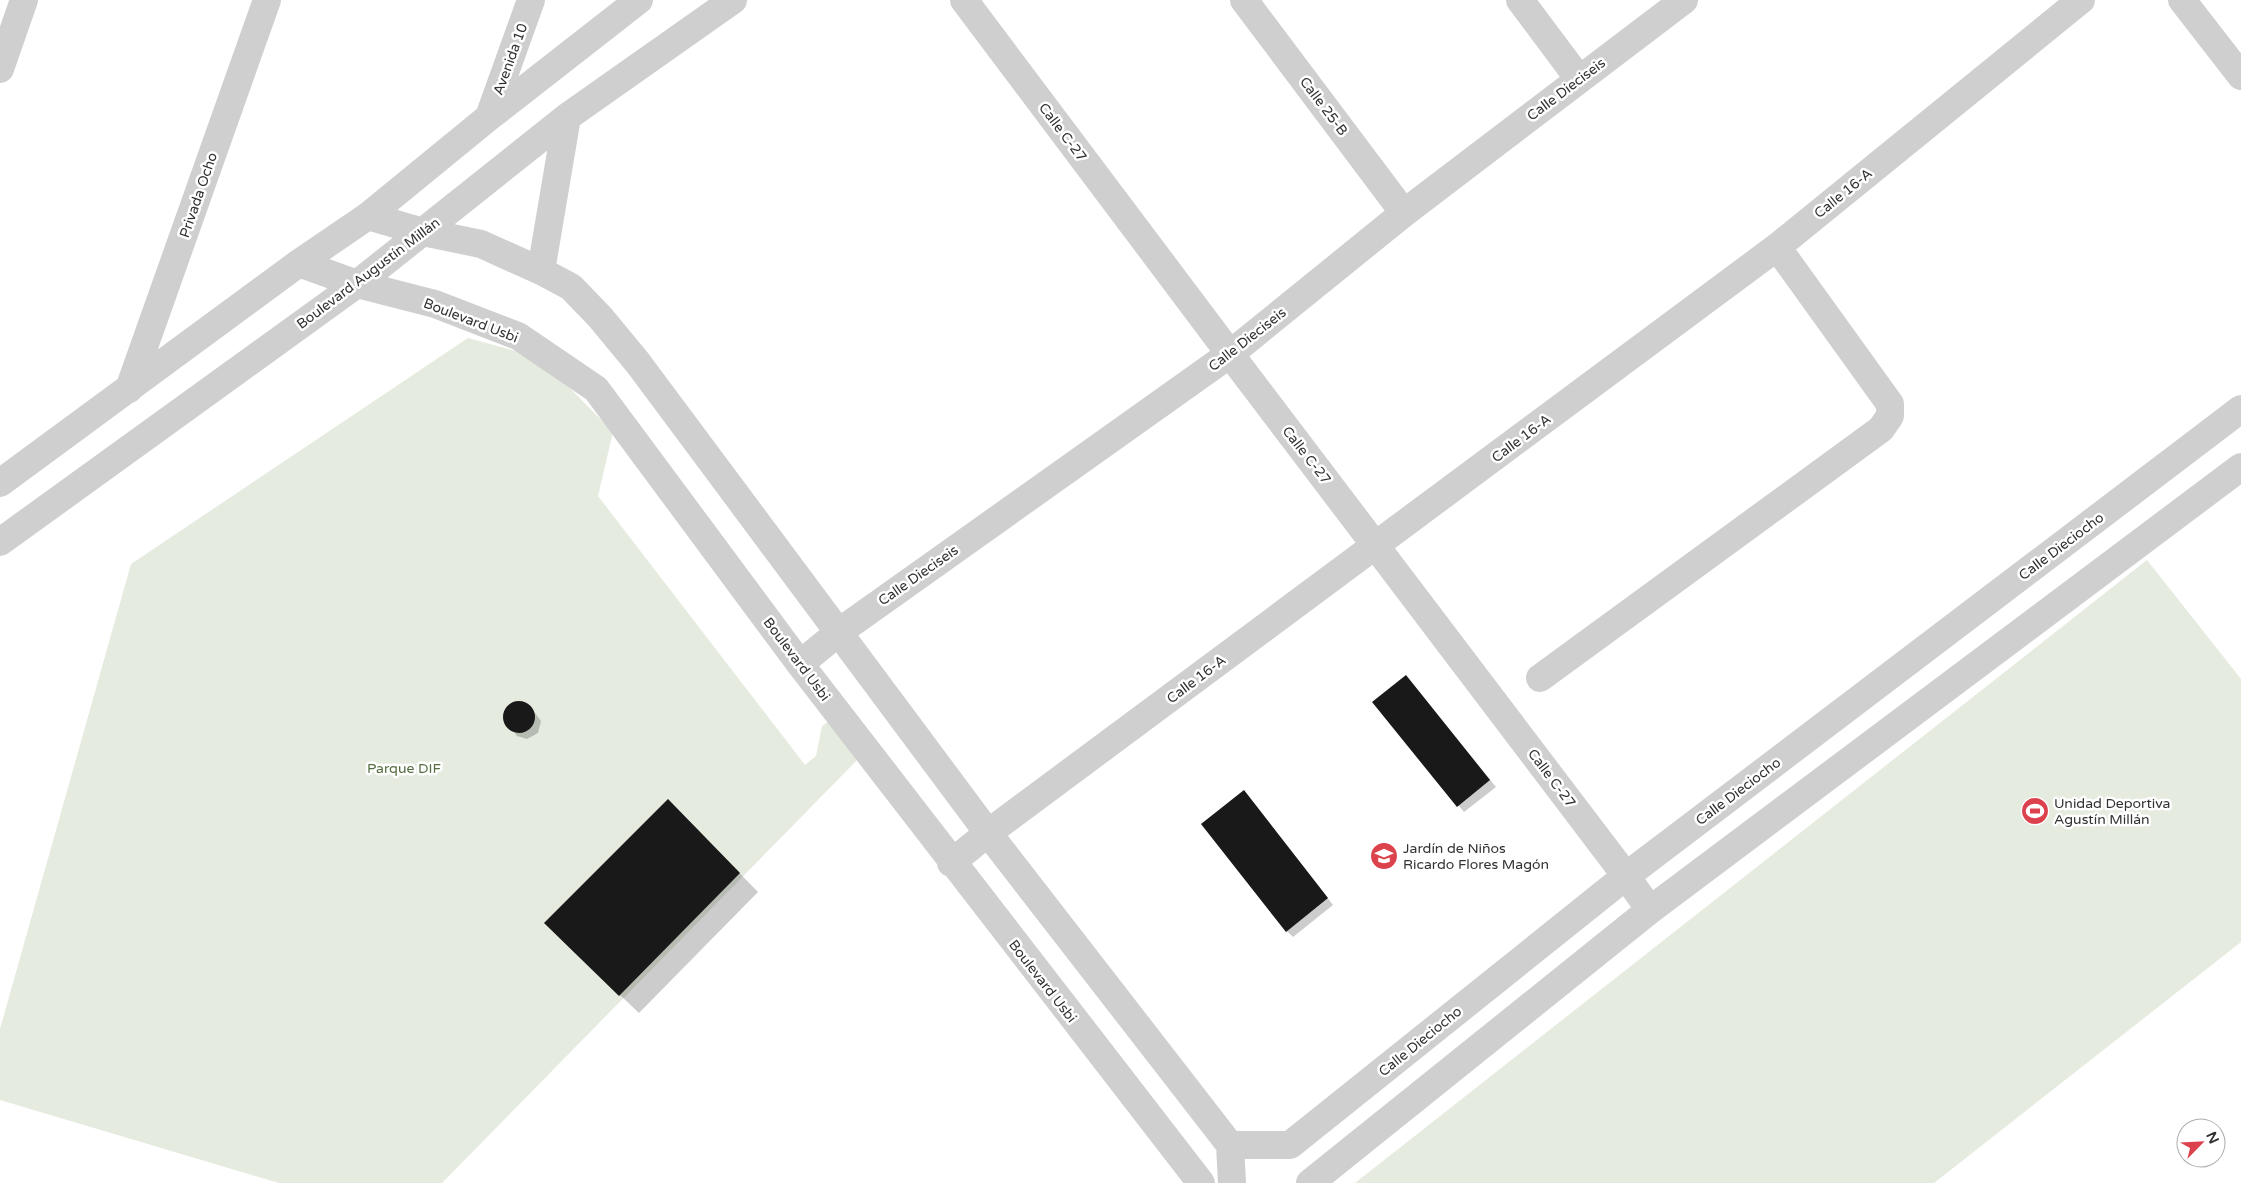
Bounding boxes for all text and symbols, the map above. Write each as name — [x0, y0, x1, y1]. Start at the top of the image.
street label: Avenida 10 — [490, 21, 531, 97]
street label: Calle Dieciseis — [1524, 54, 1609, 124]
street label: Calle 25-B — [1296, 74, 1351, 139]
street label: Calle C-27 — [1035, 100, 1090, 165]
street label: Privada Ocho — [176, 150, 221, 240]
street label: Calle 16-A — [1811, 165, 1876, 222]
street label: Boulevard Augustín Millán — [293, 214, 443, 333]
street label: Boulevard Usbi — [421, 295, 521, 346]
street label: Calle Dieciseis — [1205, 304, 1290, 375]
street label: Calle 16-A — [1488, 411, 1554, 466]
street label: Calle C-27 — [1279, 423, 1335, 488]
street label: Calle Dieciocho — [2015, 509, 2107, 584]
street label: Calle Dieciseis — [875, 541, 962, 609]
street label: Boulevard Usbi — [760, 614, 834, 704]
street label: Calle 16-A — [1163, 652, 1229, 707]
street label: Calle C-27 — [1524, 746, 1579, 811]
street label: Calle Dieciocho — [1692, 754, 1784, 829]
park label: Parque DIF — [367, 760, 441, 777]
place label: Unidad Deportiva Agustín Millán — [2054, 795, 2170, 828]
sports icon: Unidad Deportiva Agustín Millán — [2020, 796, 2050, 826]
place label: Jardín de Niños Ricardo Flores Magón — [1403, 840, 1549, 873]
school or university icon: Jardín de Niños Ricardo Flores Magón — [1369, 841, 1399, 871]
street label: Boulevard Usbi — [1005, 937, 1080, 1026]
street label: Calle Dieciocho — [1375, 1003, 1465, 1080]
north arrow — [2176, 1118, 2226, 1168]
text: N — [2202, 1129, 2222, 1147]

